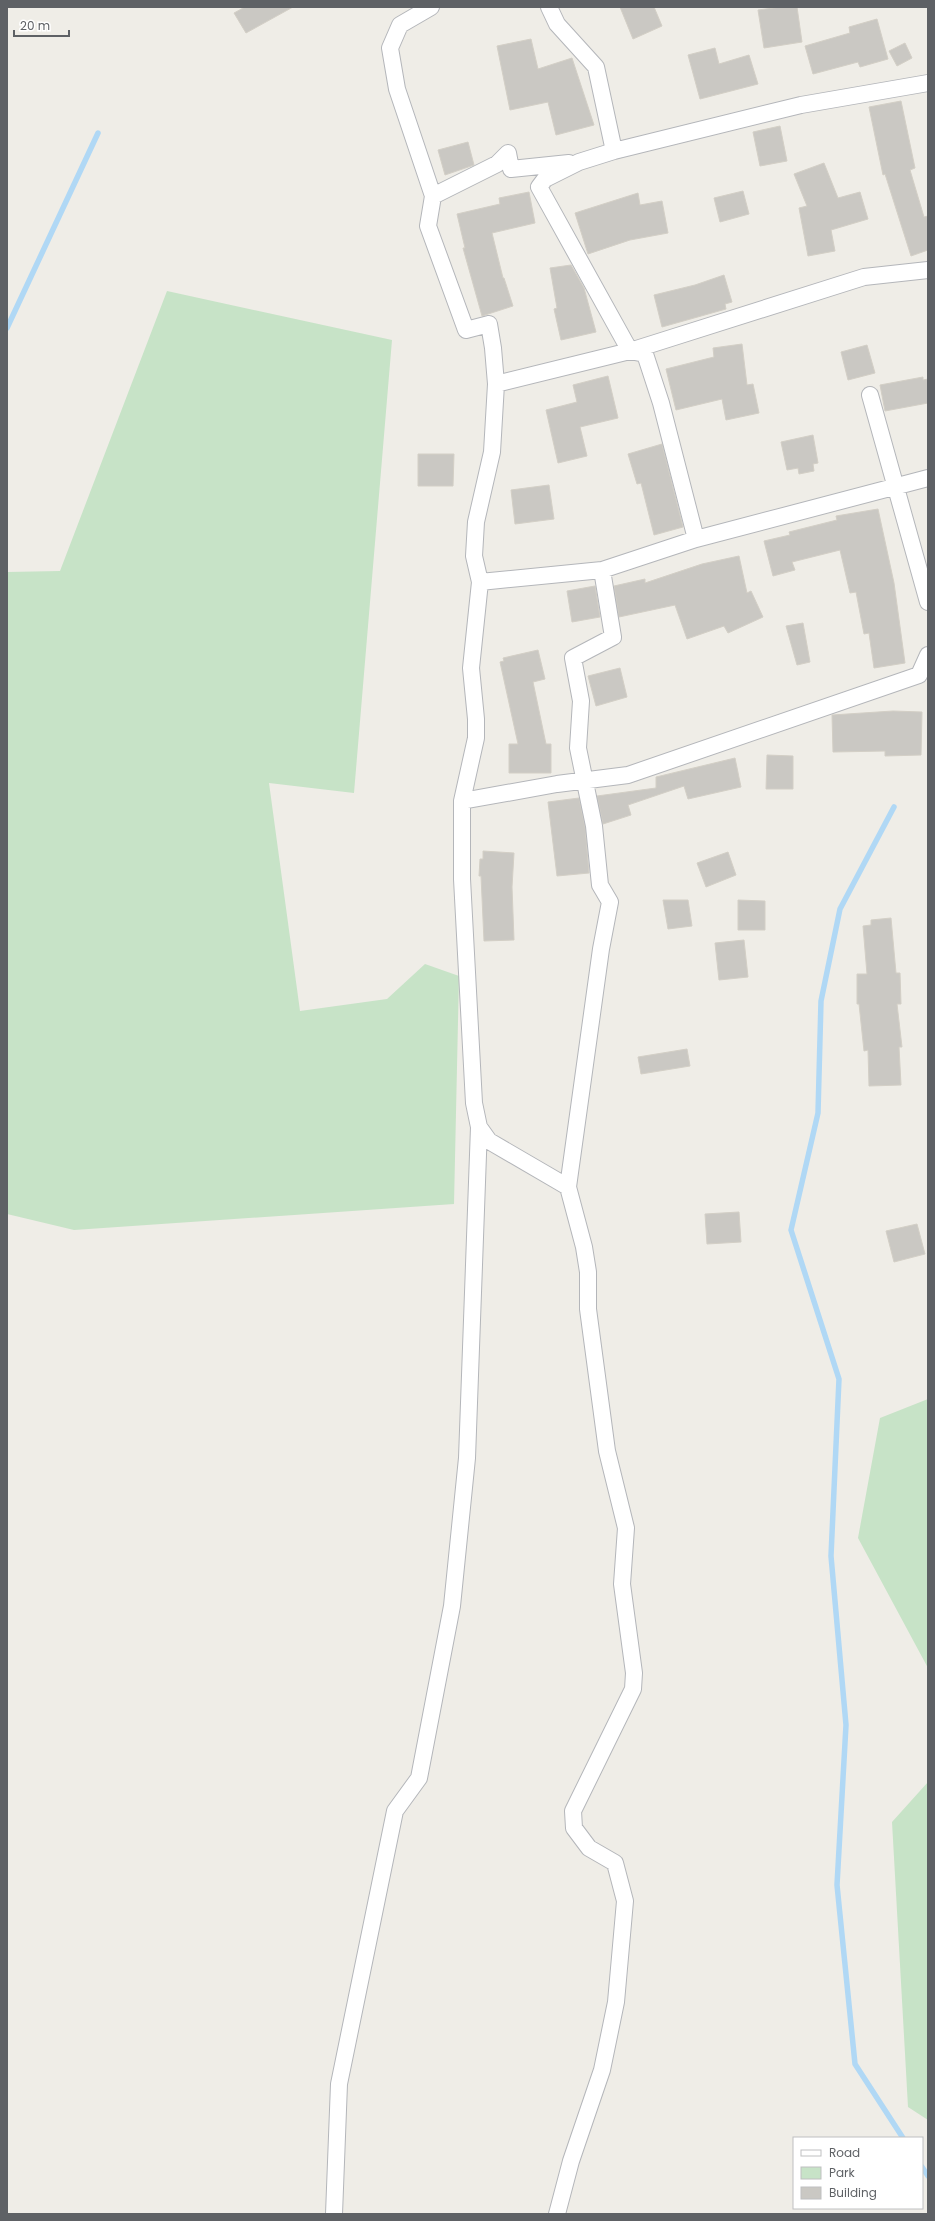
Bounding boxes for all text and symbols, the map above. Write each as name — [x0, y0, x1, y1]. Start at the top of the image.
scale bar — [14, 12, 69, 38]
text: 20 m — [20, 17, 50, 34]
legend — [793, 2137, 923, 2209]
text: Road — [829, 2144, 860, 2161]
text: Park — [829, 2164, 856, 2181]
text: Building — [829, 2184, 877, 2201]

